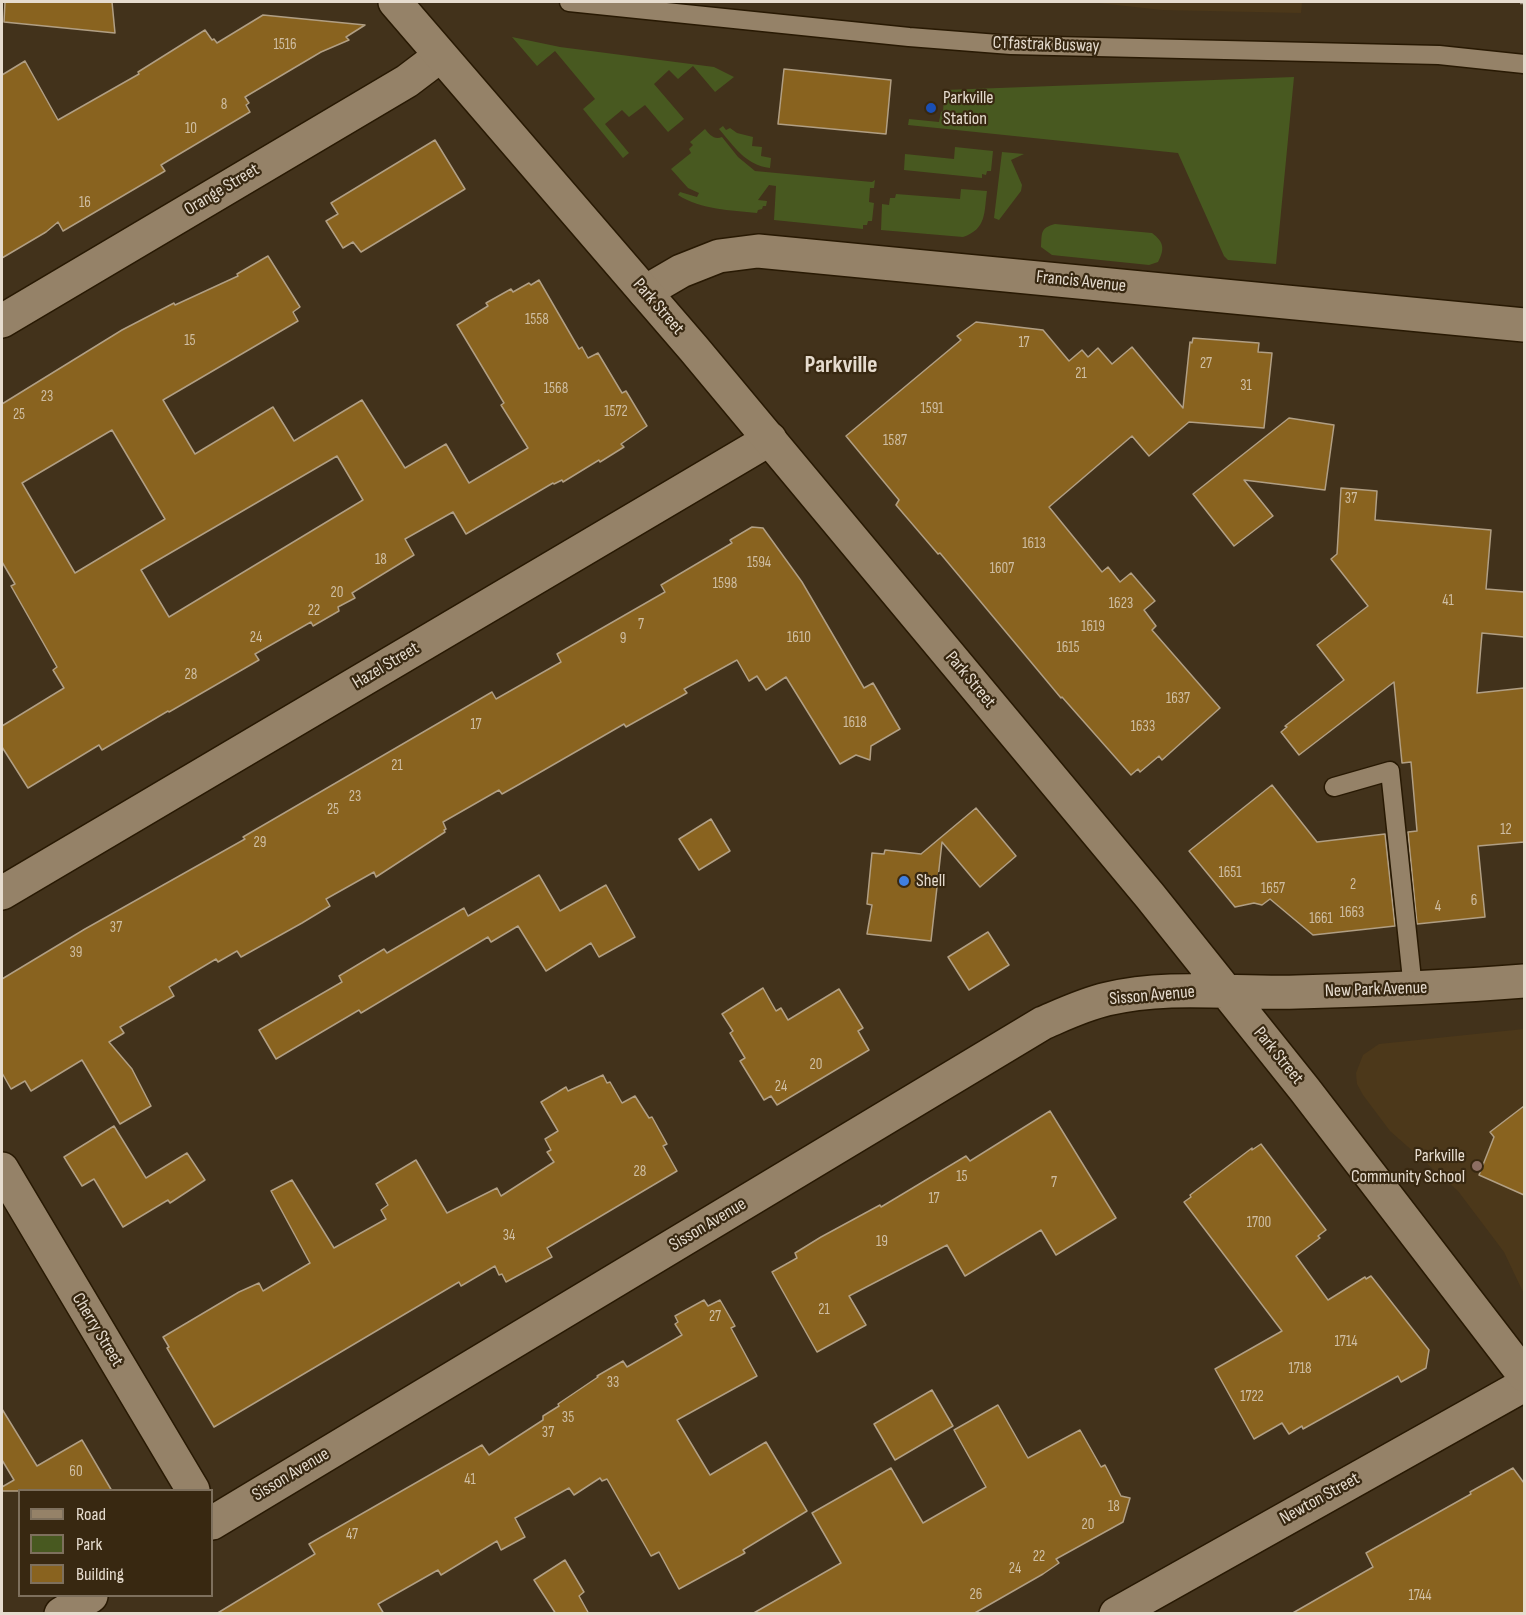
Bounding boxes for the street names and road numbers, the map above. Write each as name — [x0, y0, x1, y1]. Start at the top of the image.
street label: CTfastrak Busway — [992, 32, 1100, 58]
street label: Orange Street — [181, 159, 263, 221]
street label: Francis Avenue — [1035, 267, 1127, 297]
street label: Park Street — [628, 275, 688, 339]
street label: Hazel Street — [349, 638, 423, 694]
street label: Park Street — [940, 647, 1000, 713]
street label: New Park Avenue — [1324, 977, 1428, 1003]
street label: Sisson Avenue — [1108, 982, 1196, 1010]
street label: Park Street — [1248, 1023, 1308, 1089]
street label: Sisson Avenue — [666, 1194, 750, 1256]
street label: Cherry Street — [67, 1289, 127, 1371]
street label: Sisson Avenue — [249, 1444, 333, 1506]
street label: Newton Street — [1276, 1468, 1364, 1530]

